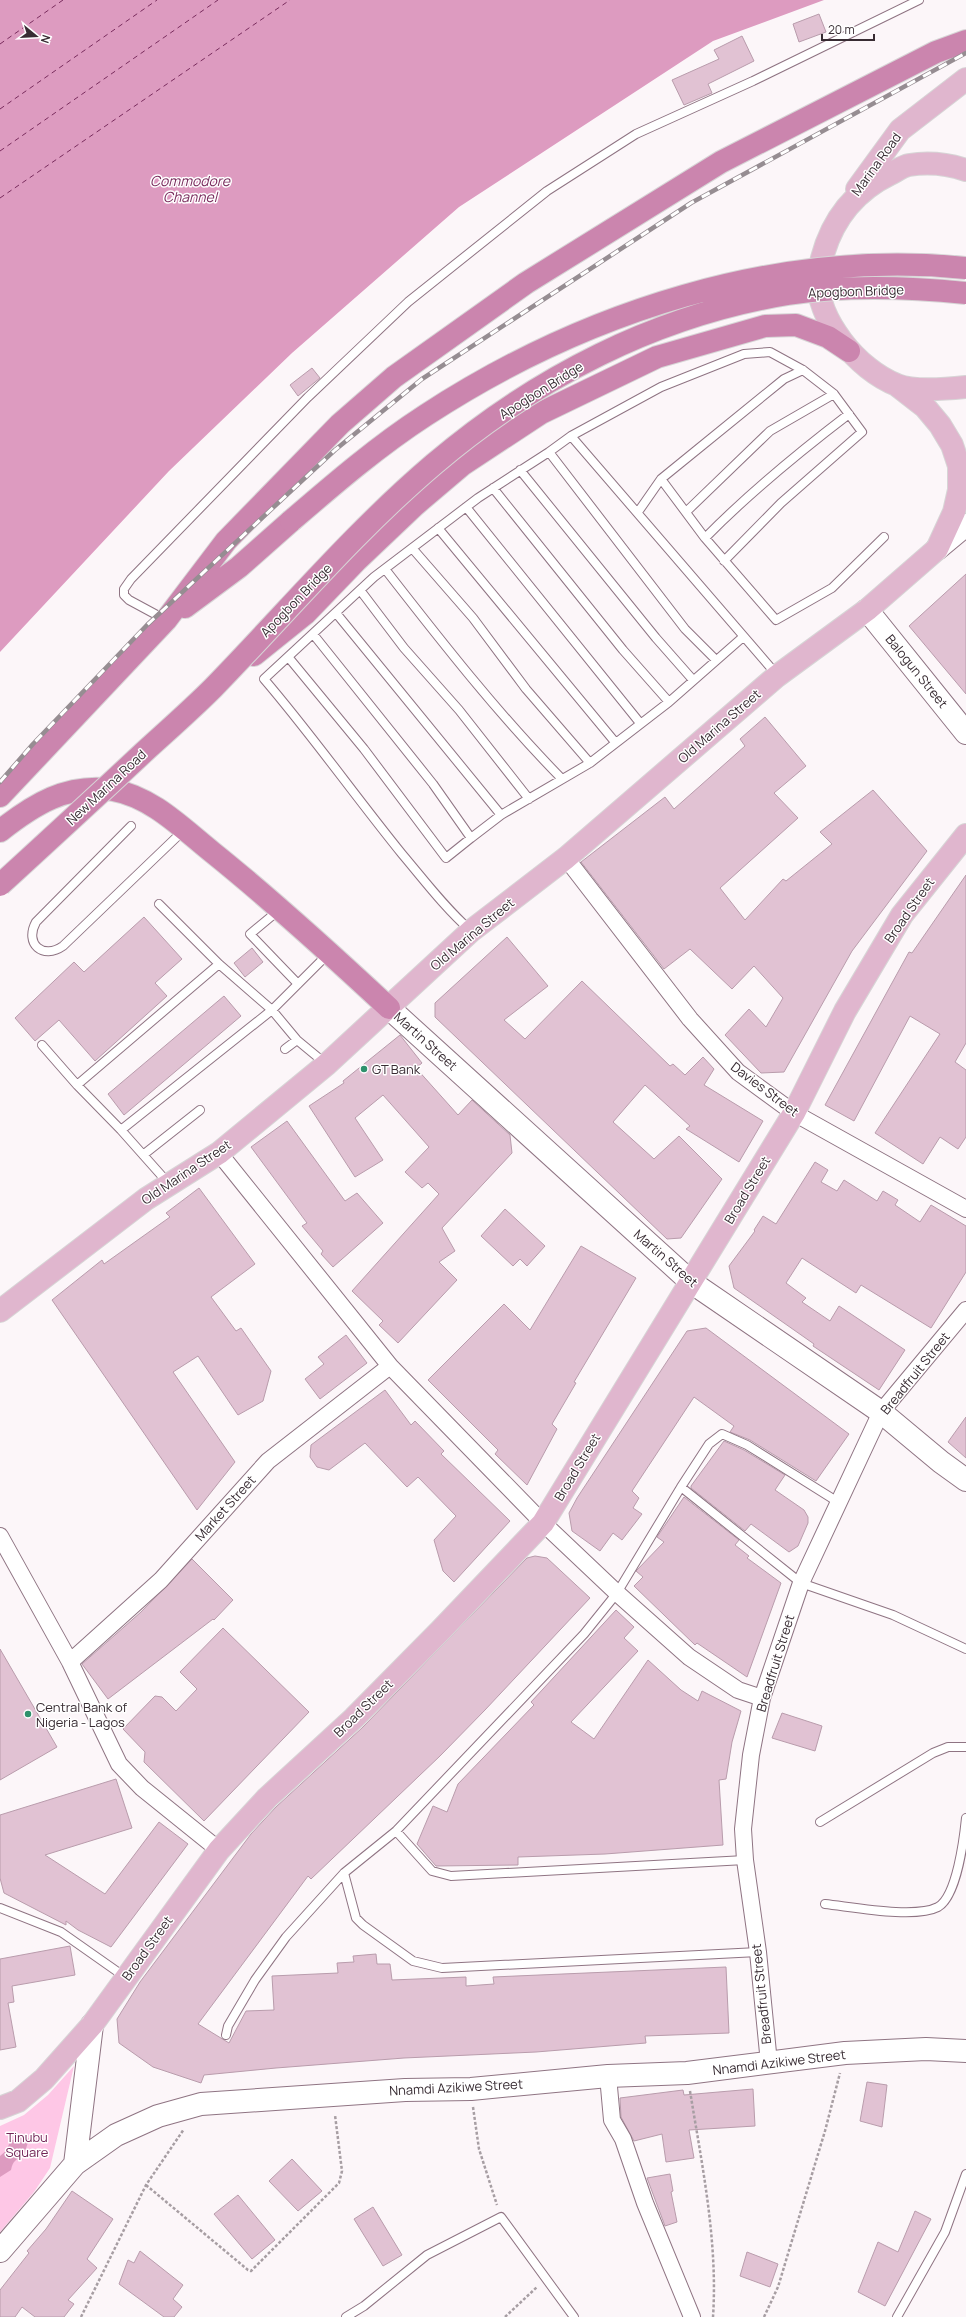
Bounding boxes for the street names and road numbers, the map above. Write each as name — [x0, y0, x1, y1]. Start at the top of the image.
street label: Marina Road — [847, 129, 905, 199]
street label: Apogbon Bridge — [808, 280, 905, 302]
street label: Apogbon Bridge — [496, 357, 587, 423]
street label: Apogbon Bridge — [256, 559, 336, 641]
street label: Balogun Street — [882, 630, 952, 712]
street label: Old Marina Street — [674, 685, 764, 767]
street label: New Marina Road — [62, 745, 150, 829]
street label: Broad Street — [880, 874, 938, 946]
street label: Old Marina Street — [426, 894, 518, 974]
street label: Martin Street — [390, 1008, 462, 1074]
street label: Davies Street — [727, 1058, 803, 1120]
street label: Old Marina Street — [138, 1135, 234, 1209]
street label: Broad Street — [720, 1153, 774, 1227]
street label: Martin Street — [630, 1225, 702, 1291]
street label: Breadfruit Street — [876, 1328, 954, 1418]
street label: Broad Street — [550, 1430, 604, 1504]
street label: Market Street — [191, 1471, 259, 1545]
street label: Breadfruit Street — [752, 1612, 798, 1714]
street label: Broad Street — [329, 1675, 397, 1741]
street label: Broad Street — [117, 1912, 177, 1984]
street label: Breadfruit Street — [747, 1943, 775, 2045]
street label: Nnamdi Azikiwe Street — [711, 2045, 847, 2079]
street label: Nnamdi Azikiwe Street — [389, 2075, 523, 2099]

